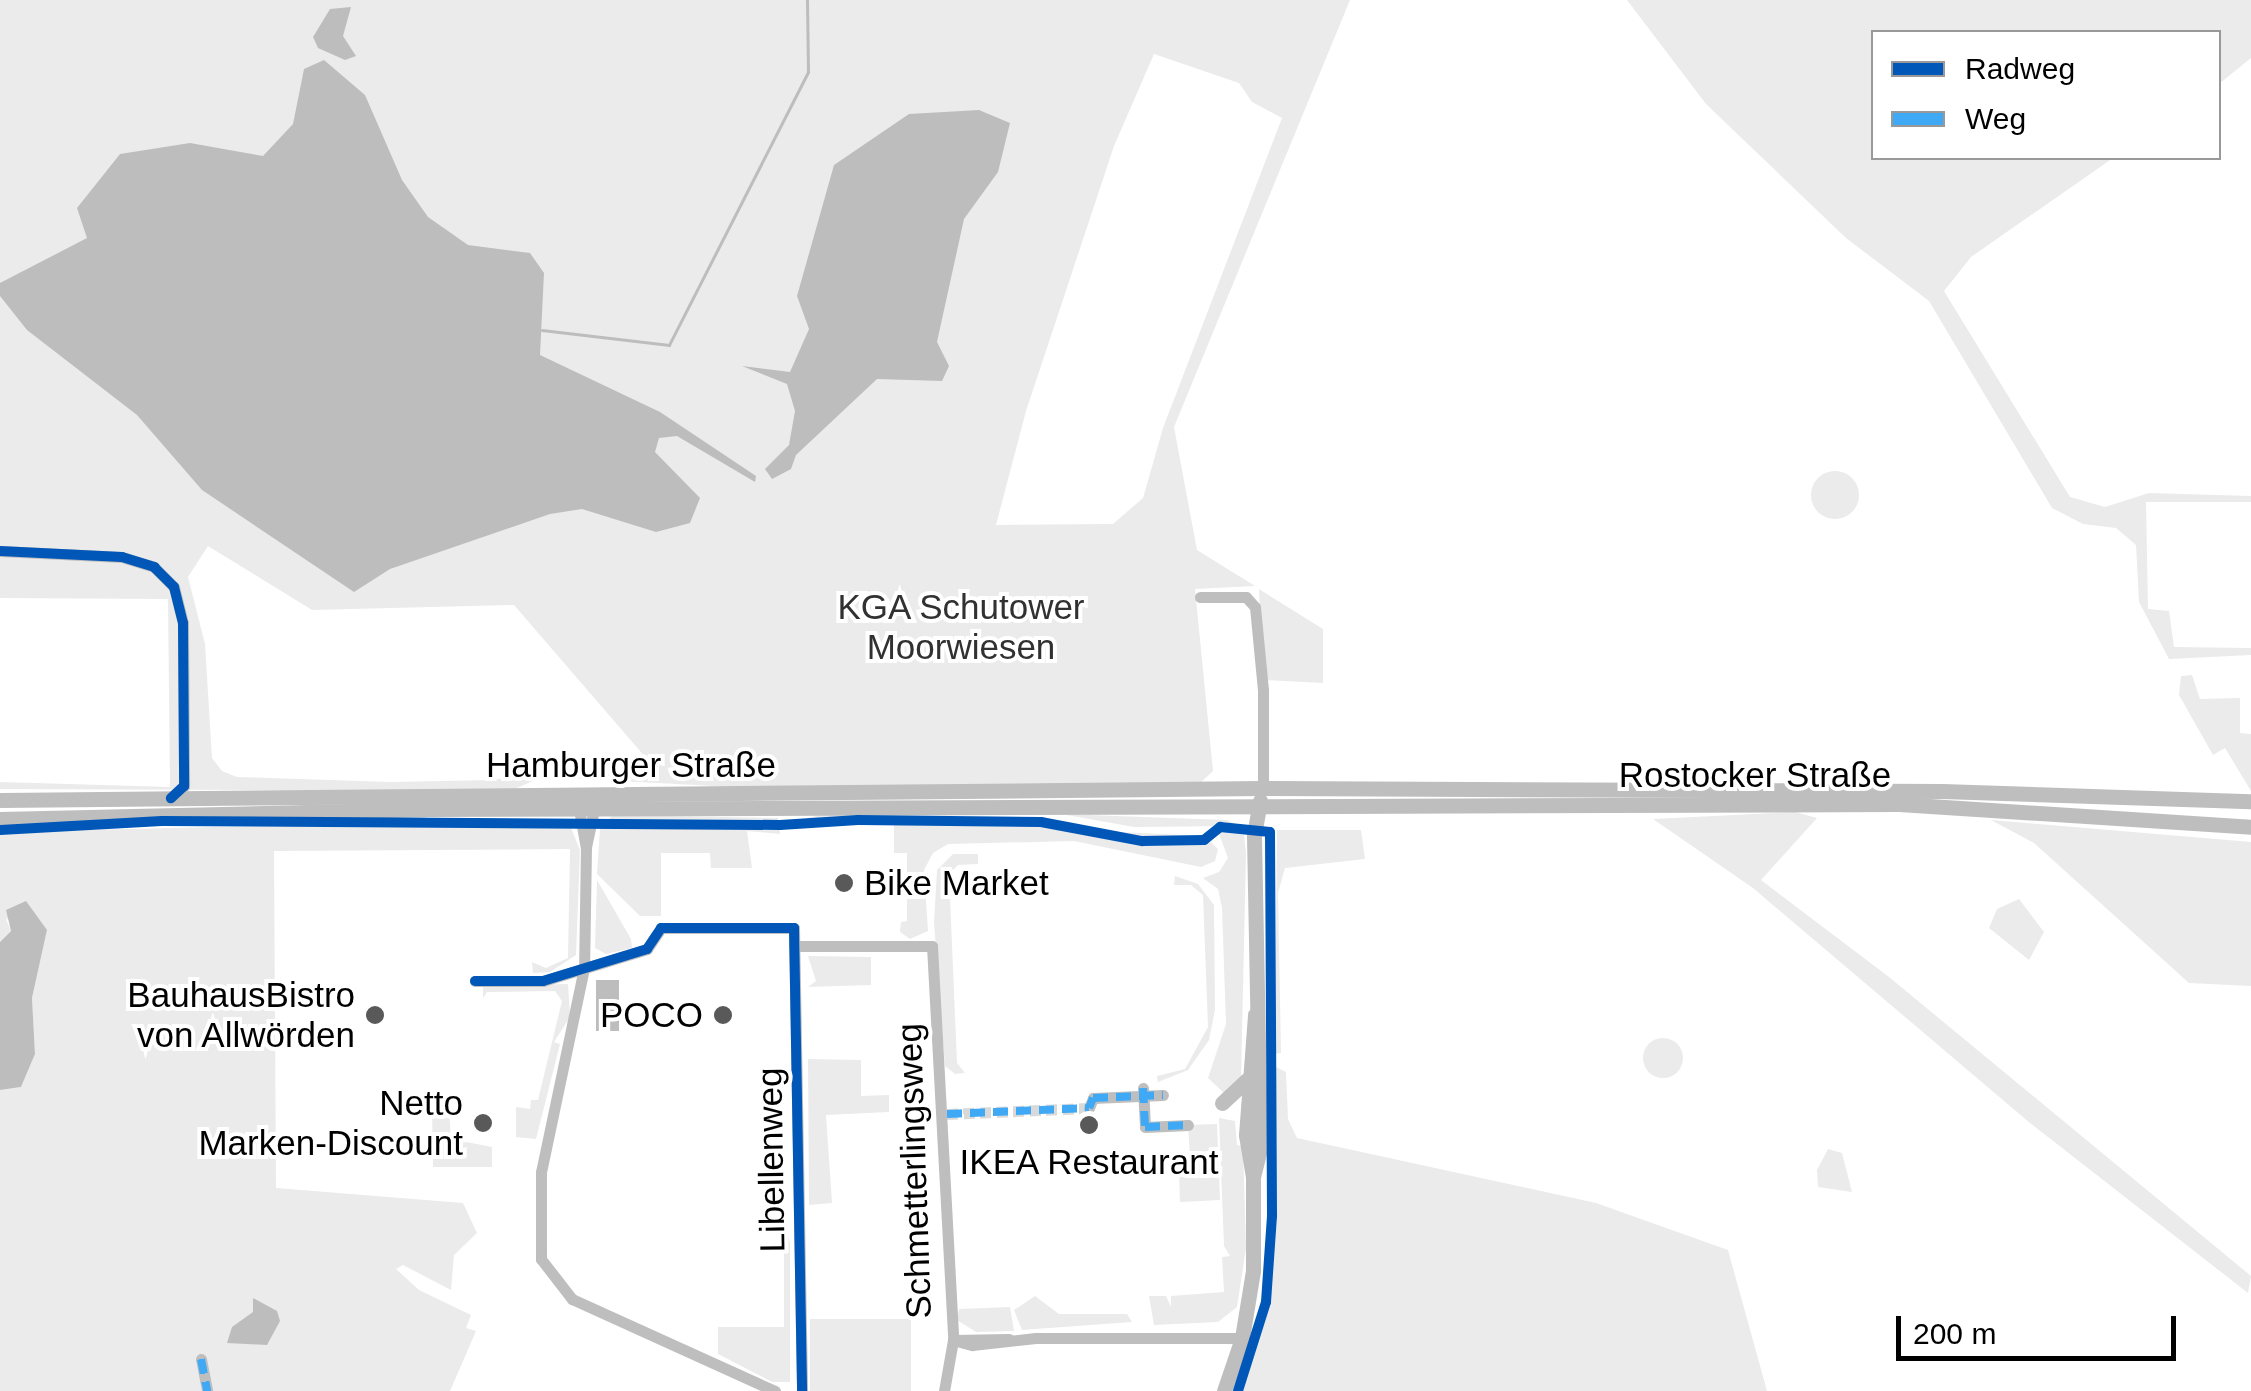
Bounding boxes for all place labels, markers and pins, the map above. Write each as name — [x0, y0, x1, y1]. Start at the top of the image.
place label: Bike Market — [864, 862, 1049, 904]
marker: Bike Market — [833, 872, 855, 894]
place label: BauhausBistro von Allwörden — [127, 974, 355, 1056]
place label: POCO — [600, 994, 703, 1036]
marker: BauhausBistro von Allwörden — [364, 1004, 386, 1026]
marker: POCO — [712, 1004, 734, 1026]
place label: Netto Marken-Discount — [198, 1082, 463, 1164]
marker: Netto Marken-Discount — [472, 1112, 494, 1134]
marker: IKEA Restaurant — [1078, 1114, 1100, 1136]
place label: IKEA Restaurant — [959, 1141, 1219, 1183]

